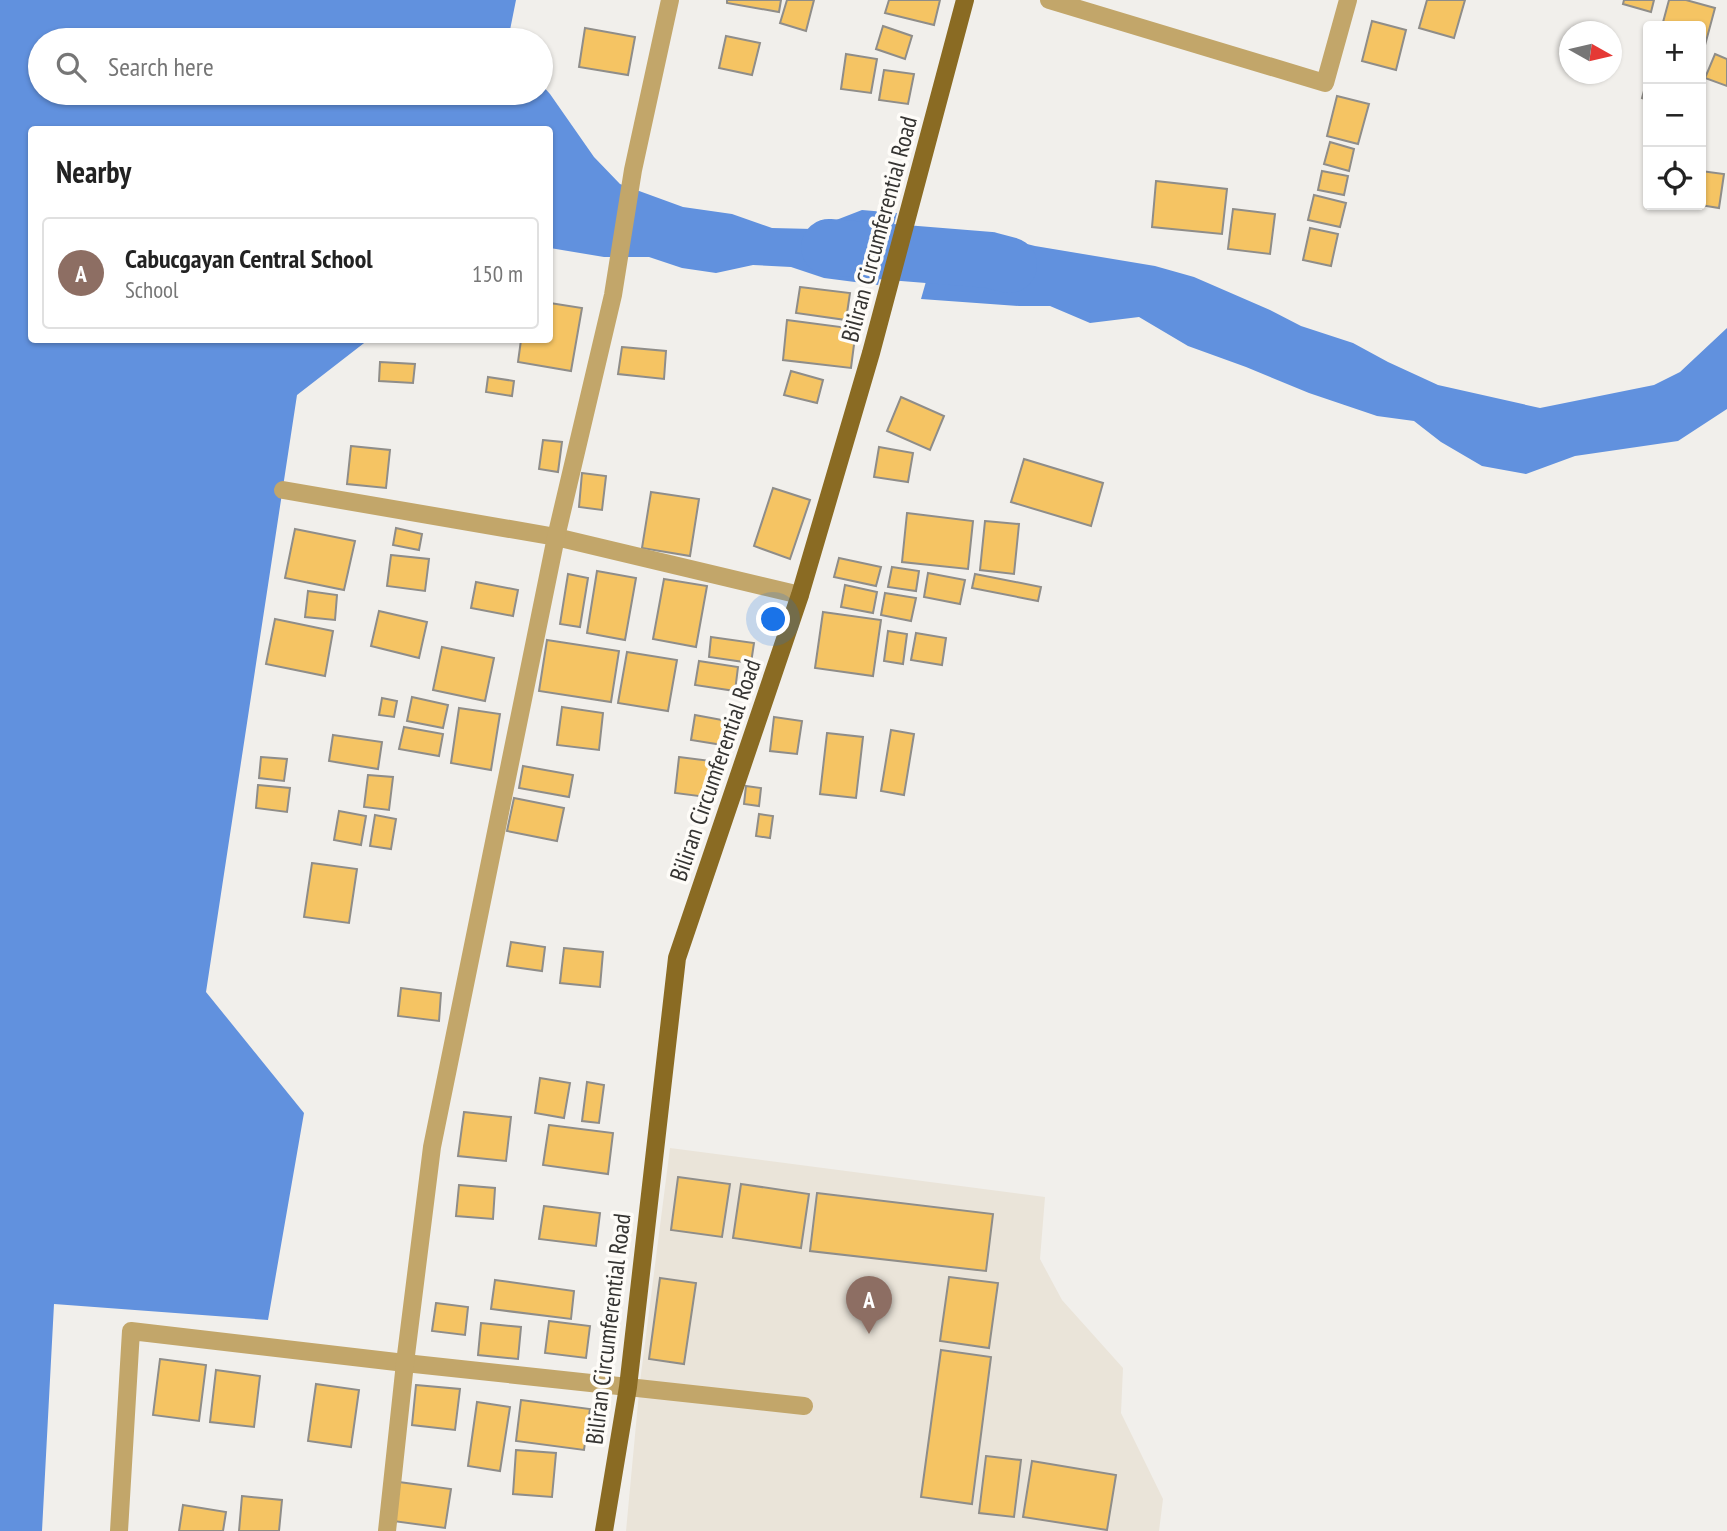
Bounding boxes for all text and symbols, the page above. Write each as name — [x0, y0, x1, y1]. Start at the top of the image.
north arrow — [1559, 21, 1622, 84]
map controls — [1643, 21, 1706, 210]
button: + — [1643, 21, 1706, 84]
search box — [28, 28, 553, 105]
icon: search — [52, 48, 90, 86]
text: Search here — [108, 50, 214, 83]
button: − — [1643, 84, 1706, 147]
street label: Biliran Circumferential Road — [834, 113, 924, 345]
button: locate — [1643, 147, 1706, 210]
text: Nearby — [56, 152, 131, 191]
text: Cabucgayan Central School — [125, 242, 373, 275]
text: A — [75, 259, 87, 288]
text: 150 m — [472, 259, 523, 288]
text: School — [125, 275, 178, 304]
your location — [756, 602, 790, 636]
street label: Biliran Circumferential Road — [663, 655, 767, 885]
street label: Biliran Circumferential Road — [578, 1212, 638, 1446]
pin: A — [846, 1276, 892, 1334]

